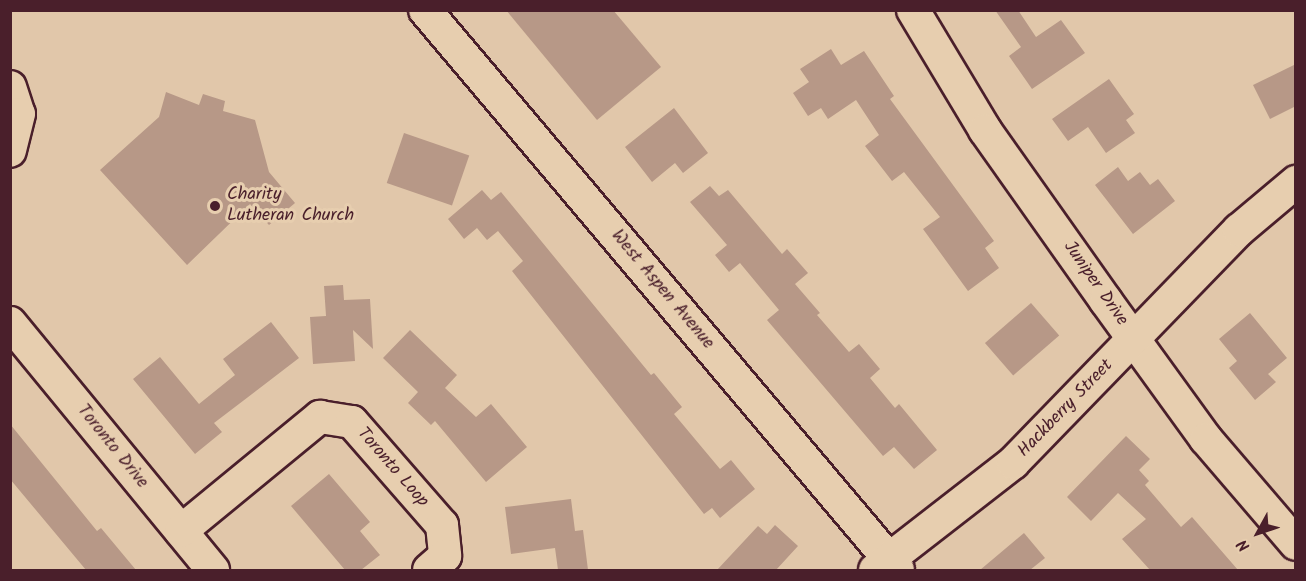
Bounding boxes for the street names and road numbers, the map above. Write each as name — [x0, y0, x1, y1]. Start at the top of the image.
street label: West Aspen Avenue — [606, 226, 718, 354]
street label: Juniper Drive — [1058, 238, 1132, 330]
street label: Hackberry Street — [1014, 356, 1118, 462]
street label: Toronto Drive — [72, 401, 152, 493]
street label: Toronto Loop — [352, 424, 432, 512]

